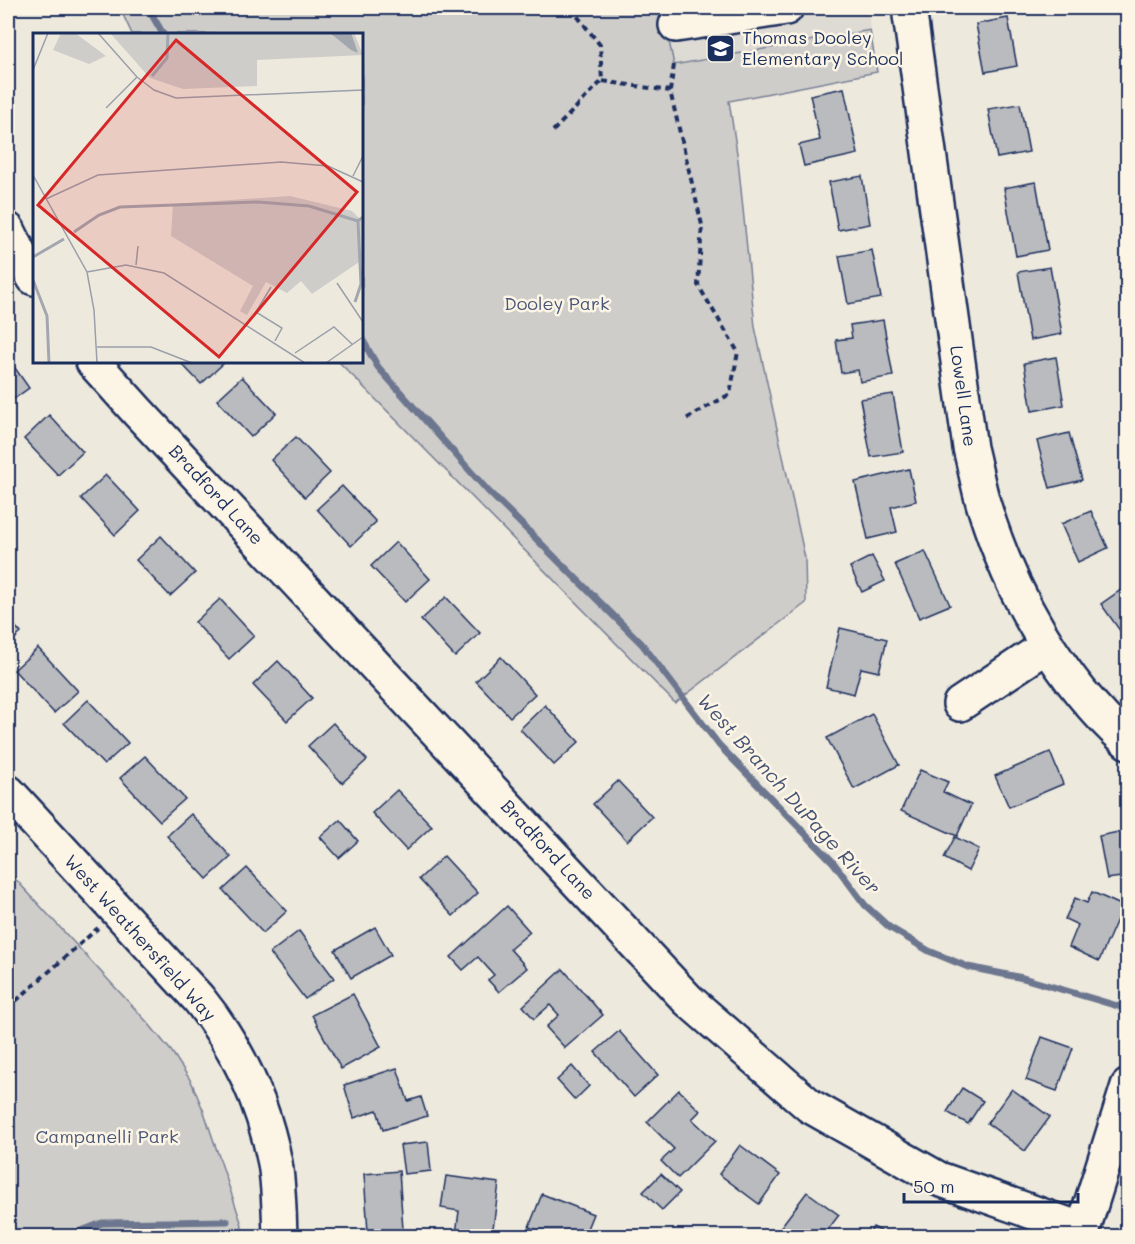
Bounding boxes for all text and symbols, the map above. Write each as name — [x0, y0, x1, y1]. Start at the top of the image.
place label: Thomas Dooley Elementary School — [742, 25, 904, 70]
school or university icon: Thomas Dooley Elementary School — [705, 32, 737, 64]
inset map — [33, 33, 363, 363]
park label: Dooley Park — [504, 291, 610, 315]
street label: Lowell Lane — [945, 344, 983, 448]
street label: Bradford Lane — [164, 439, 269, 550]
water label: West Branch DuPage River — [692, 687, 887, 899]
street label: Bradford Lane — [496, 794, 601, 905]
street label: West Weathersfield Way — [59, 849, 222, 1026]
park label: Campanelli Park — [36, 1124, 178, 1148]
scale bar — [904, 1166, 1078, 1204]
text: 50 m — [913, 1174, 955, 1198]

